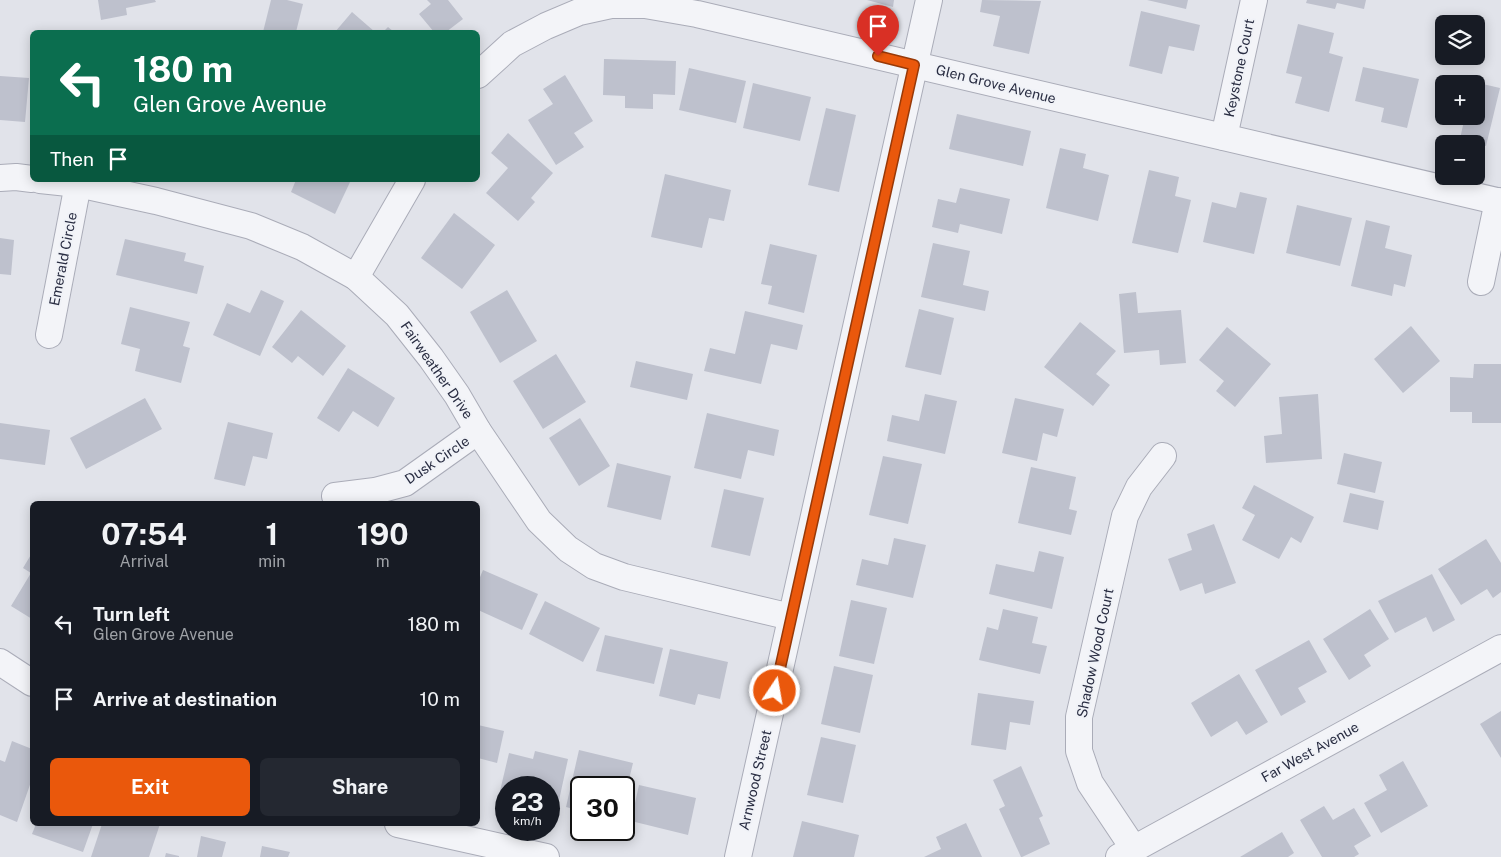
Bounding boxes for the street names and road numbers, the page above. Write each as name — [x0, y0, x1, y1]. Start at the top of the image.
street label: Keystone Court — [1221, 17, 1257, 119]
street label: Glen Grove Avenue — [934, 61, 1058, 107]
street label: Emerald Circle — [46, 211, 80, 307]
street label: Fairweather Drive — [397, 318, 477, 422]
street label: Dusk Circle — [402, 433, 472, 487]
street label: Shadow Wood Court — [1073, 587, 1117, 719]
street label: Far West Avenue — [1258, 719, 1362, 785]
street label: Arnwood Street — [736, 728, 774, 832]

